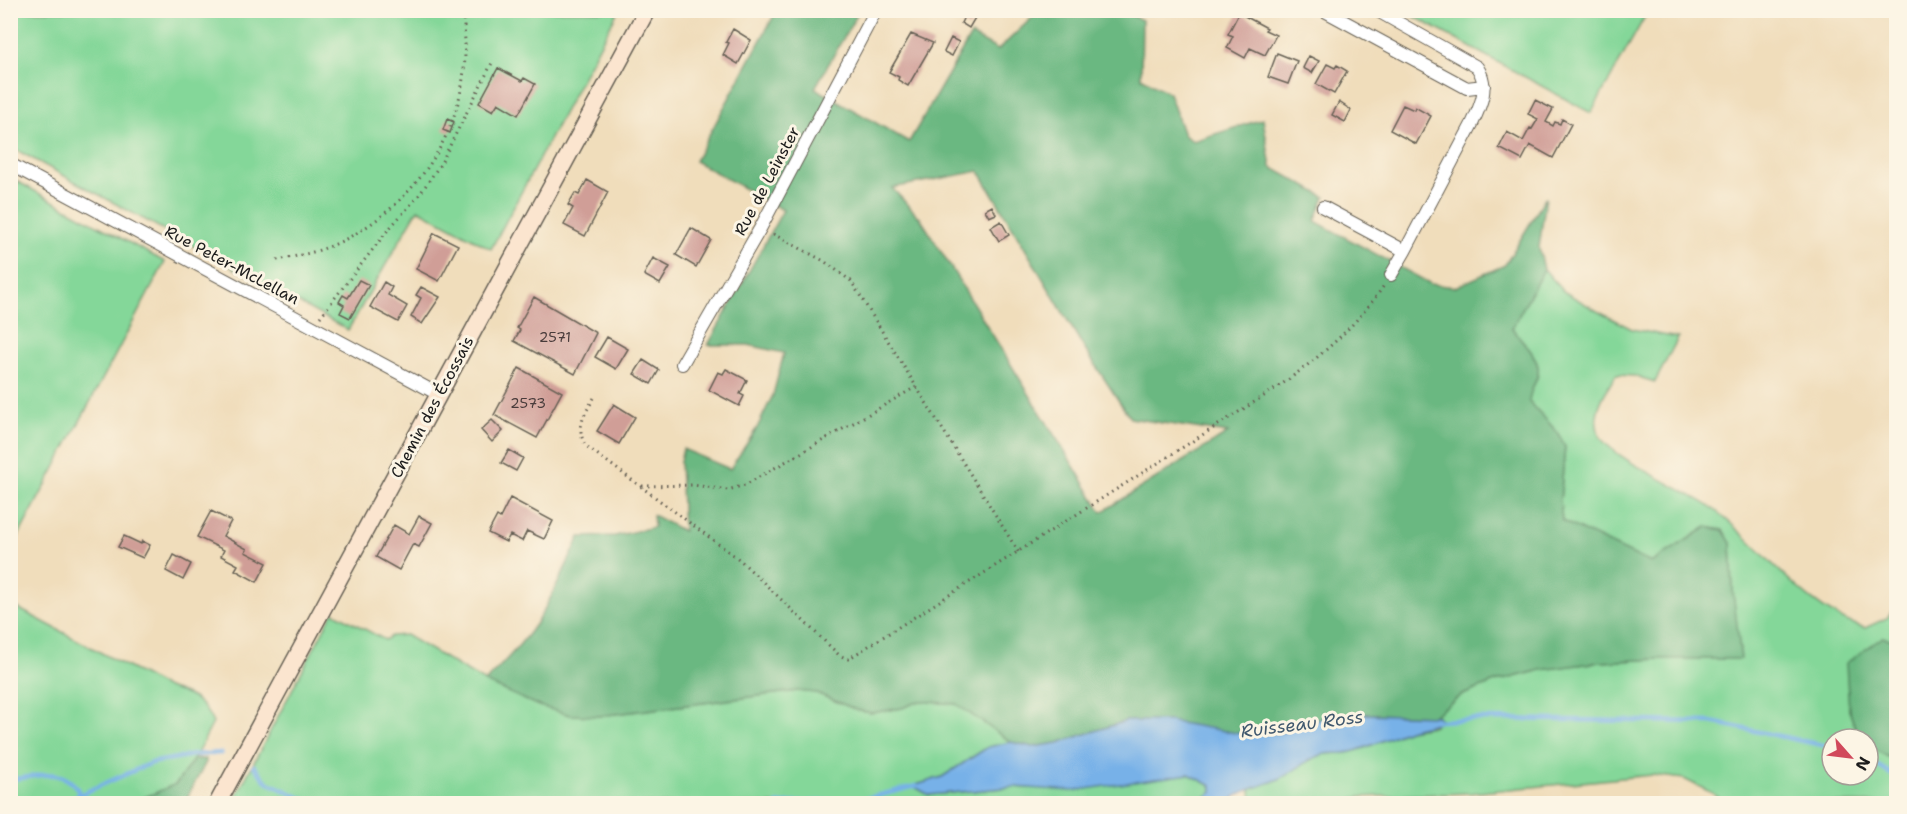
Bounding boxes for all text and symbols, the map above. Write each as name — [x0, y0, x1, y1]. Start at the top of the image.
street label: Rue de Leinster — [729, 123, 805, 239]
street label: Rue Peter-McLellan — [161, 221, 303, 309]
house number: 2571 — [539, 328, 571, 346]
street label: Chemin des Écossais — [386, 332, 478, 482]
house number: 2573 — [510, 394, 546, 412]
water label: Ruisseau Ross — [1239, 705, 1365, 743]
north arrow — [1820, 727, 1880, 787]
text: N — [1851, 753, 1875, 774]

